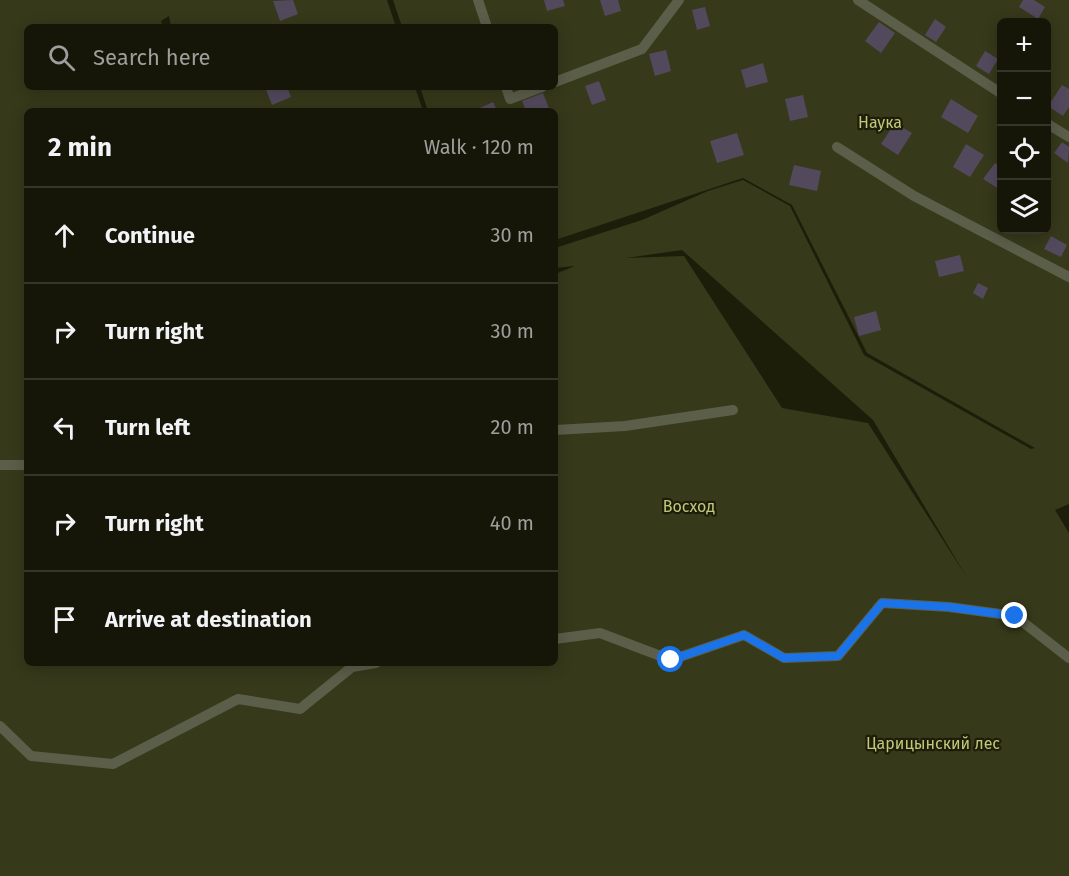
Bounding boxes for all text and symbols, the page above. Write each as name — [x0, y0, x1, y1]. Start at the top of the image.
map controls — [997, 18, 1051, 234]
button: + — [997, 18, 1051, 72]
search box — [24, 24, 558, 90]
icon: search — [45, 41, 78, 74]
text: Search here — [93, 44, 211, 71]
button: − — [997, 72, 1051, 126]
park label: Наука — [858, 113, 902, 132]
button: locate — [997, 126, 1051, 180]
text: 2 min — [48, 132, 112, 163]
text: Walk · 120 m — [424, 135, 534, 159]
button: layers — [997, 180, 1051, 234]
icon: ahead — [48, 219, 81, 252]
text: Continue — [105, 222, 195, 249]
text: 30 m — [490, 223, 534, 247]
icon: right — [48, 315, 81, 348]
text: Turn right — [105, 318, 204, 345]
text: 30 m — [490, 319, 534, 343]
icon: left — [48, 411, 81, 444]
text: Turn left — [105, 414, 190, 441]
text: 20 m — [491, 415, 534, 439]
park label: Восход — [663, 497, 715, 516]
icon: right — [48, 507, 81, 540]
text: Turn right — [105, 510, 204, 537]
text: 40 m — [490, 511, 534, 535]
route end — [1001, 602, 1027, 628]
icon: arrive — [48, 603, 81, 636]
text: Arrive at destination — [105, 606, 312, 633]
route start — [657, 646, 683, 672]
park label: Царицынский лес — [866, 734, 1000, 753]

